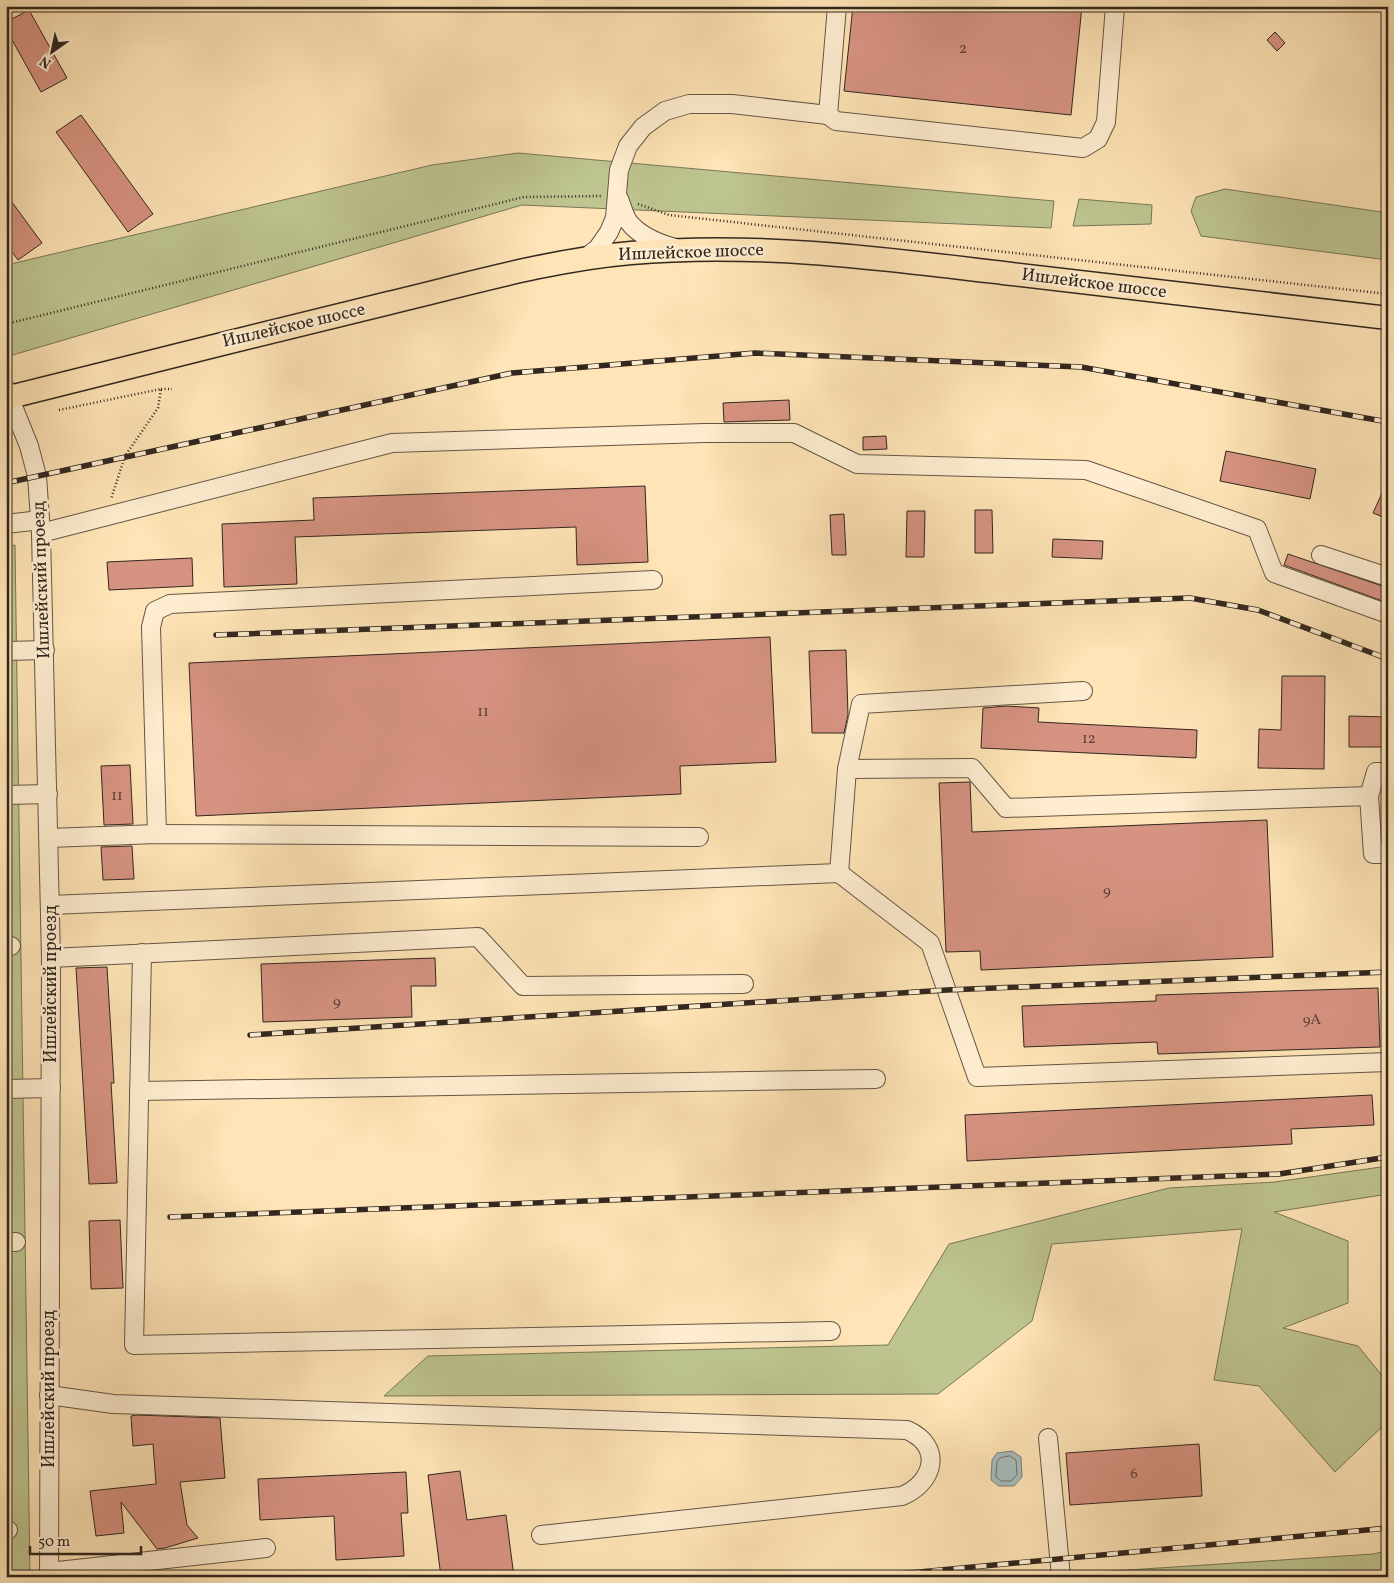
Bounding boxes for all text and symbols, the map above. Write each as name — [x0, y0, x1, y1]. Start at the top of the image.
north arrow — [28, 28, 78, 78]
house number: 2 — [959, 39, 967, 60]
text: N — [36, 51, 55, 72]
street label: Ишлейское шоссе — [618, 238, 764, 268]
street label: Ишлейское шоссе — [1020, 263, 1168, 305]
street label: Ишлейское шоссе — [220, 297, 368, 355]
street label: Ишлейский проезд — [27, 501, 57, 659]
house number: 11 — [477, 702, 489, 723]
house number: 12 — [1082, 729, 1096, 750]
house number: 11 — [111, 786, 123, 807]
house number: 9 — [1103, 881, 1111, 902]
street label: Ишлейский проезд — [39, 905, 64, 1063]
house number: 9 — [333, 992, 341, 1013]
house number: 9А — [1303, 1010, 1322, 1031]
street label: Ишлейский проезд — [37, 1310, 62, 1468]
house number: 6 — [1130, 1464, 1138, 1485]
scale bar — [30, 1523, 141, 1555]
text: 50 m — [38, 1532, 70, 1553]

